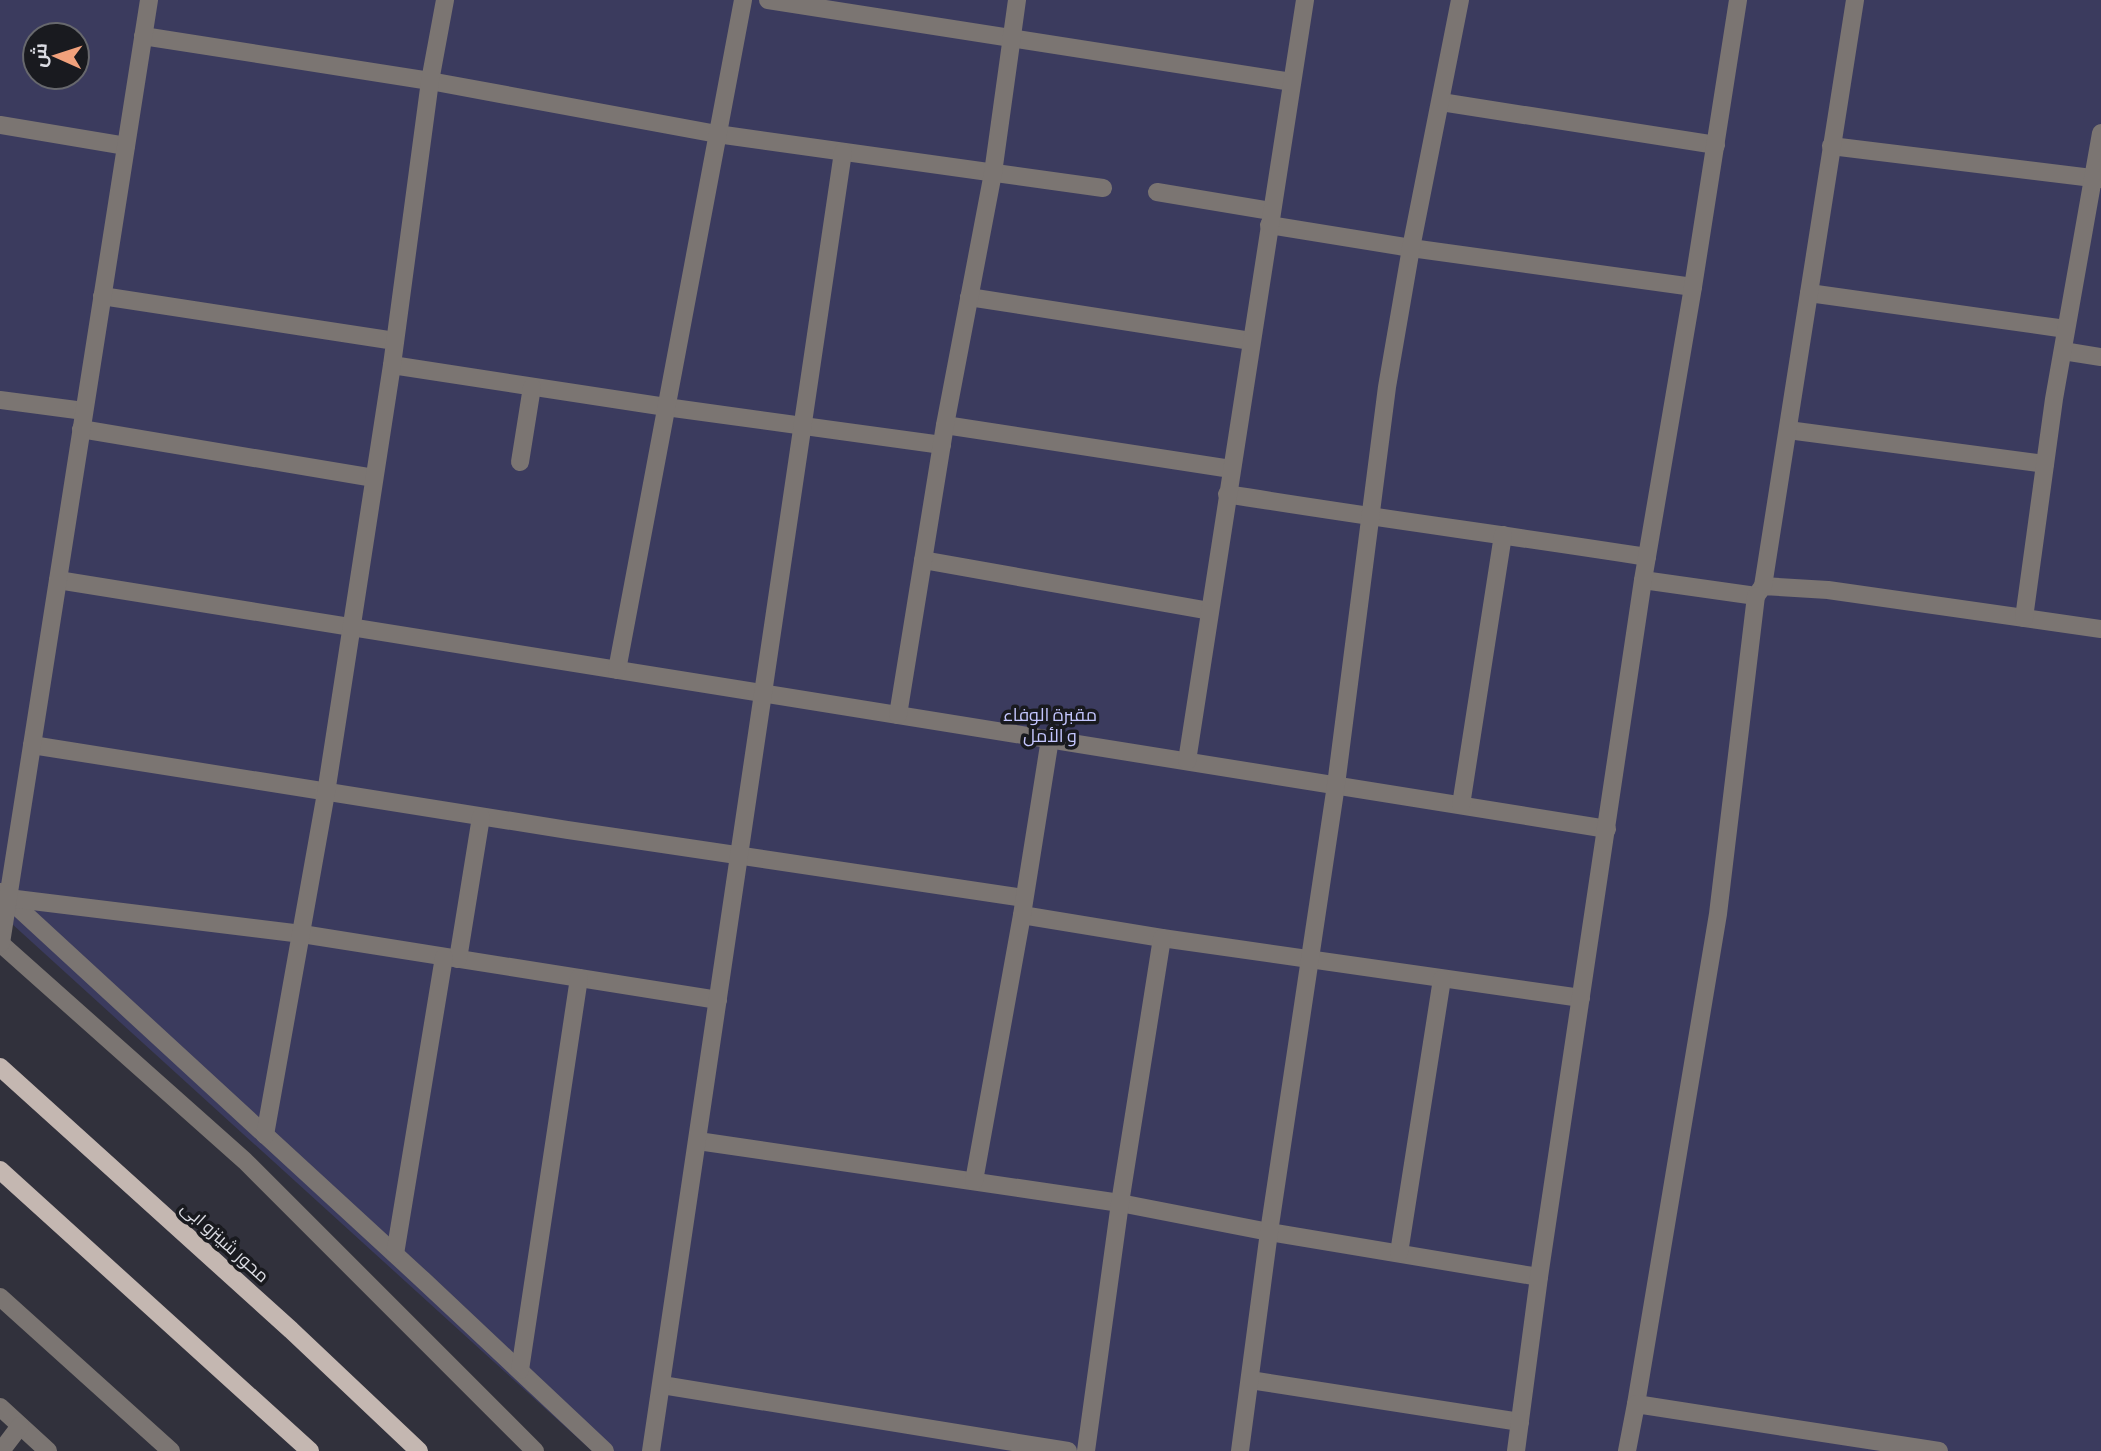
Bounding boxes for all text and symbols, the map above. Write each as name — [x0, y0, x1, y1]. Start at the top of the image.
north arrow — [21, 21, 91, 91]
text: ش — [26, 42, 52, 68]
park label: مقبرة الوفاء و الأمل — [1003, 703, 1097, 747]
street label: محور شينزو ابى — [177, 1196, 274, 1287]

